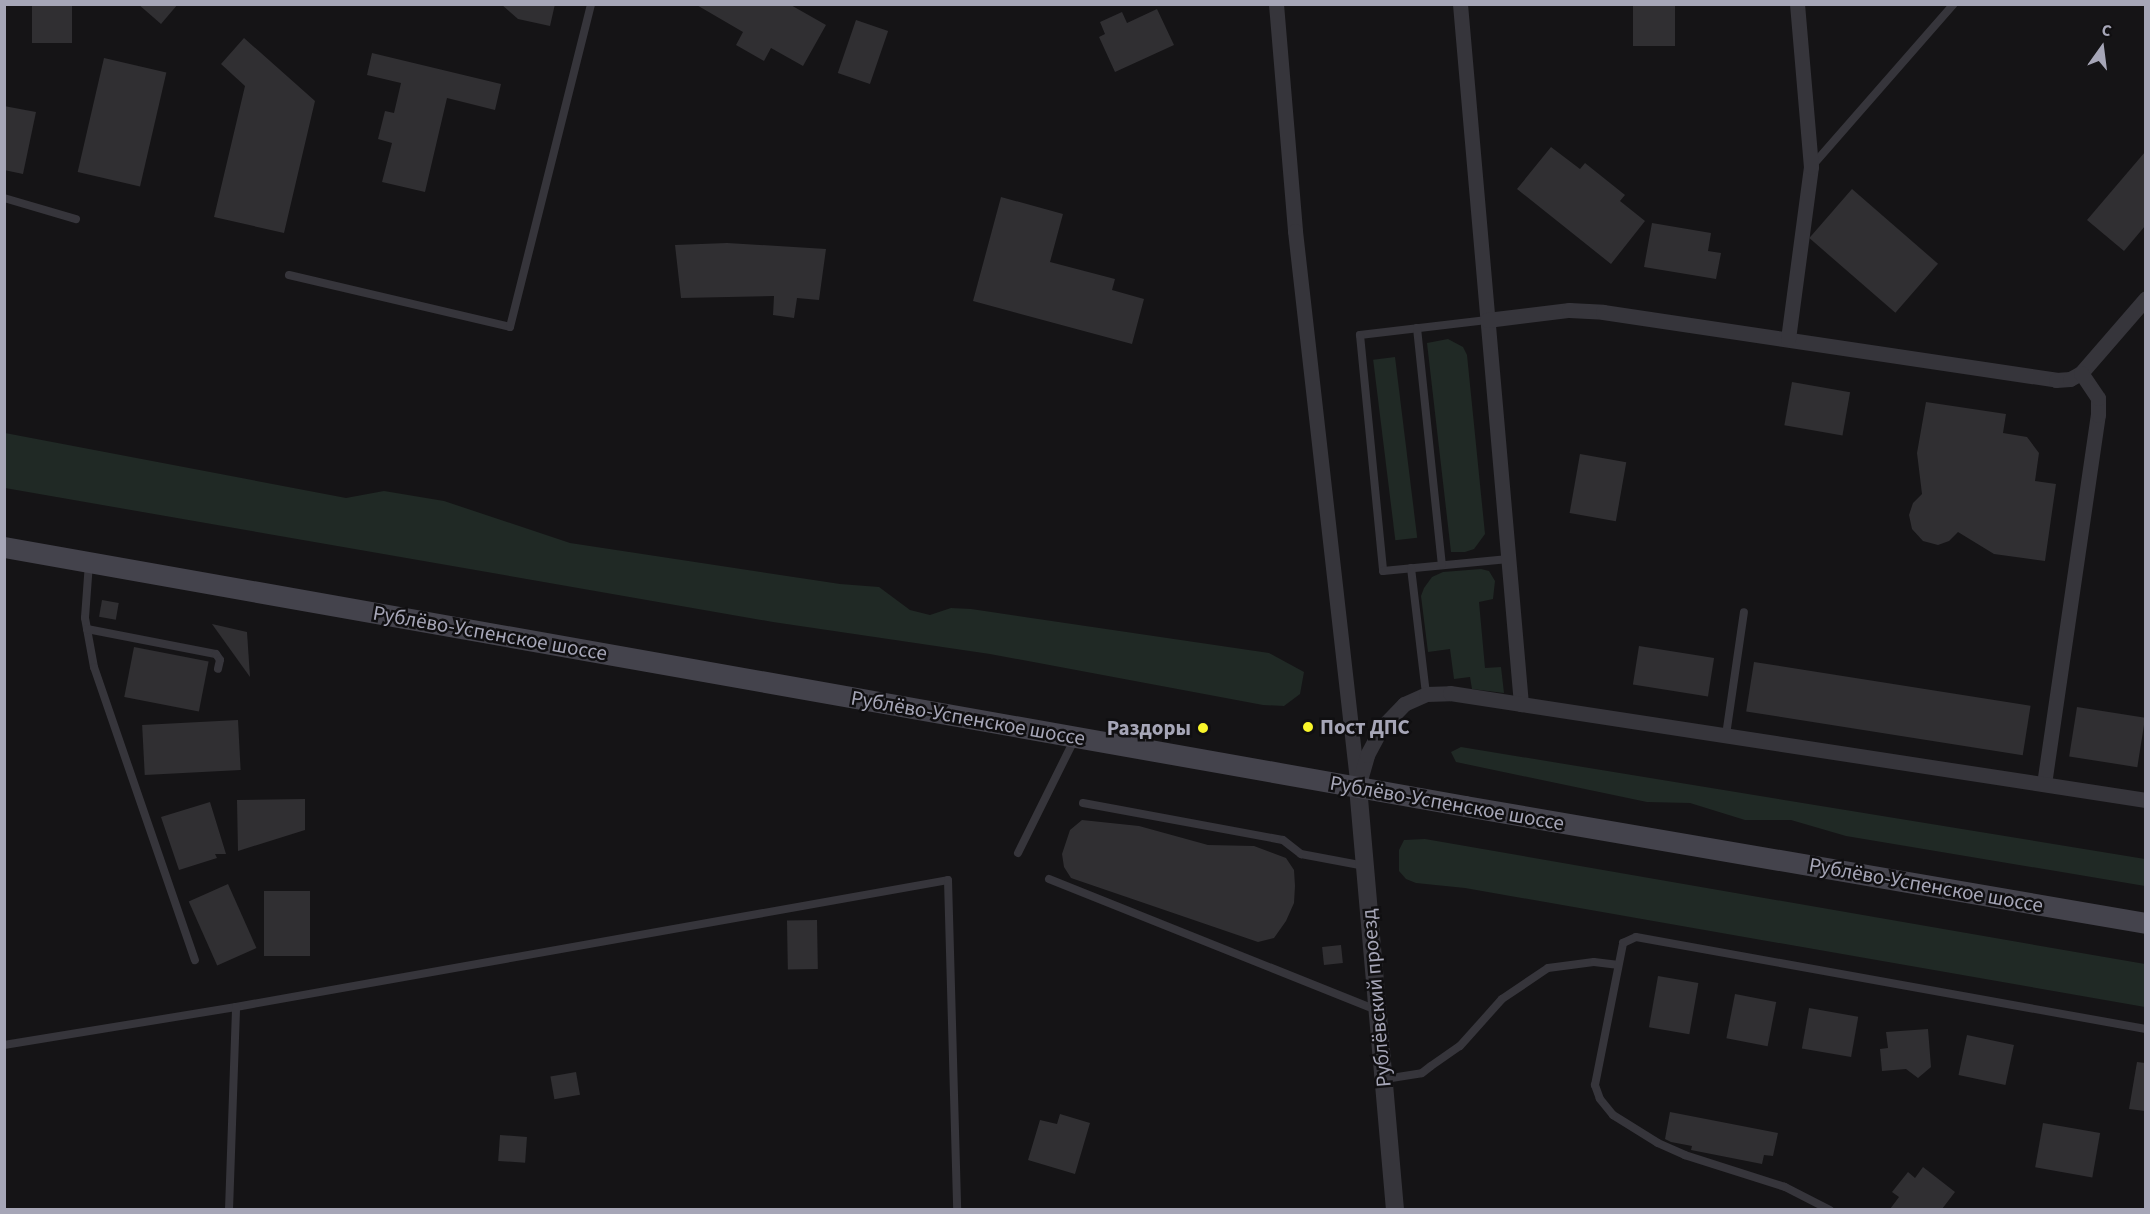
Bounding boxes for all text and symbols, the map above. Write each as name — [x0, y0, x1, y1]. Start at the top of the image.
north arrow — [2072, 18, 2132, 78]
text: С — [2099, 19, 2114, 42]
street label: Рублёво-Успенское шоссе — [371, 600, 609, 666]
street label: Рублёво-Успенское шоссе — [849, 685, 1087, 751]
place label: Пост ДПС — [1320, 714, 1410, 740]
place label: Раздоры — [1107, 715, 1191, 741]
marker: Пост ДПС — [1301, 720, 1315, 734]
marker: Раздоры — [1196, 721, 1210, 735]
street label: Рублёво-Успенское шоссе — [1328, 770, 1566, 836]
street label: Рублёво-Успенское шоссе — [1807, 852, 2045, 918]
street label: Рублёвский проезд — [1356, 908, 1396, 1088]

